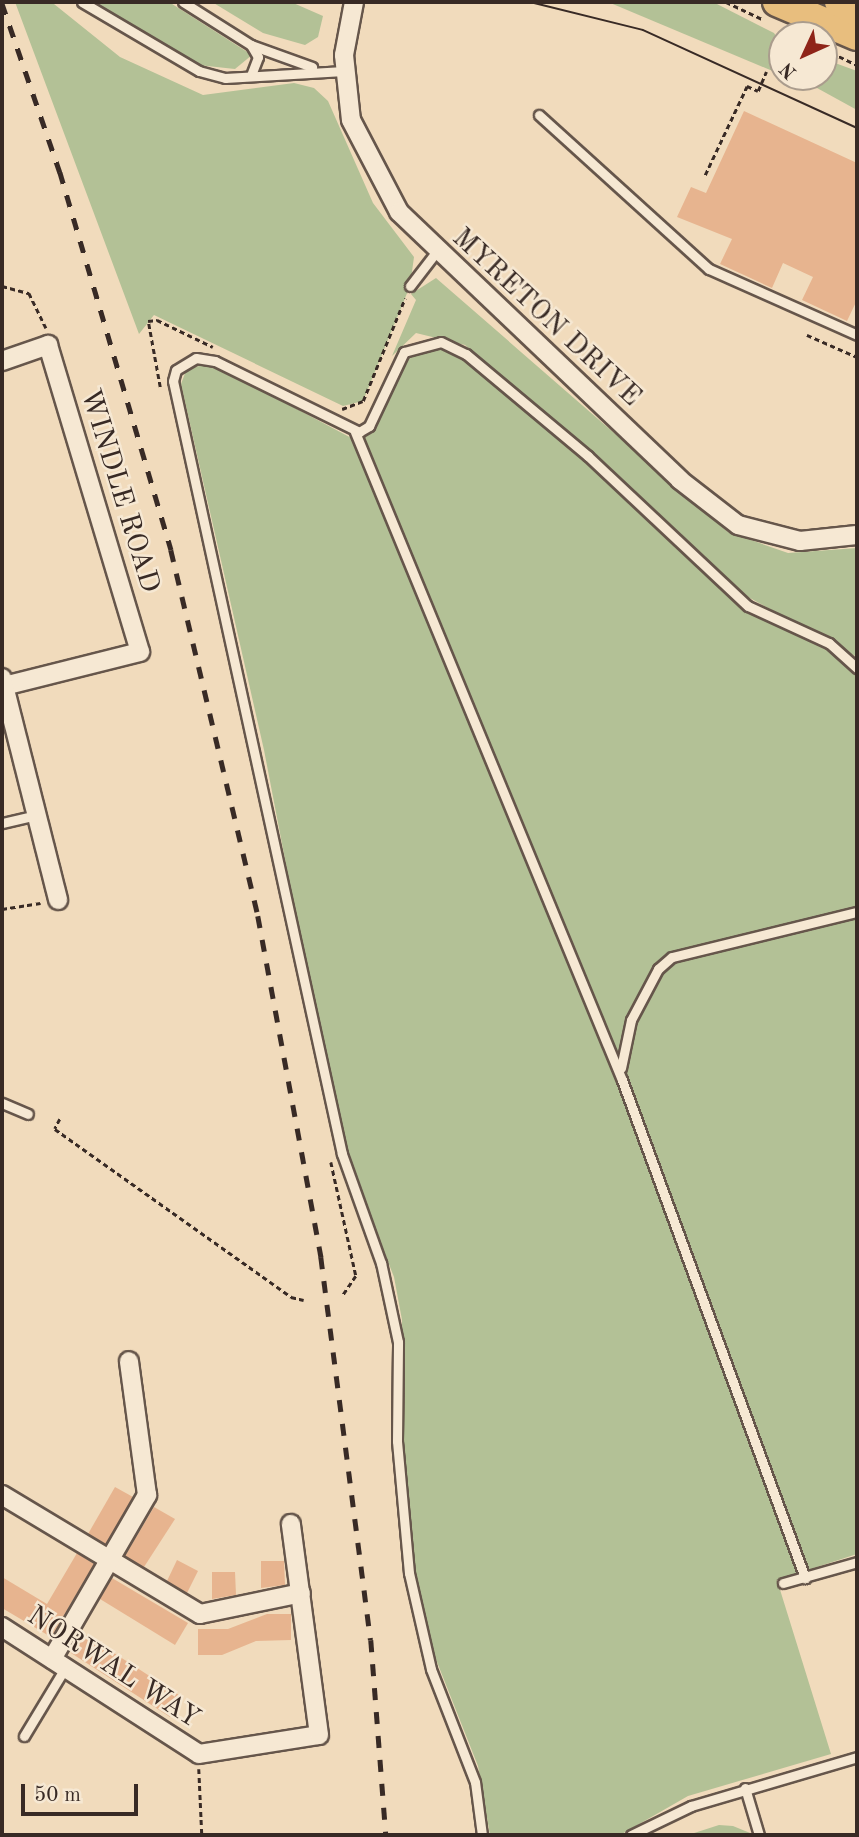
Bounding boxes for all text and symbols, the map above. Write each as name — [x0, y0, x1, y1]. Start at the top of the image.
north arrow — [768, 21, 838, 91]
text: N — [777, 58, 801, 82]
street label: MYRETON DRIVE — [445, 222, 647, 414]
street label: WINDLE ROAD — [72, 385, 166, 597]
street label: NORWAL WAY — [20, 1600, 206, 1736]
scale bar — [24, 1770, 142, 1814]
text: 50 m — [34, 1785, 81, 1806]

